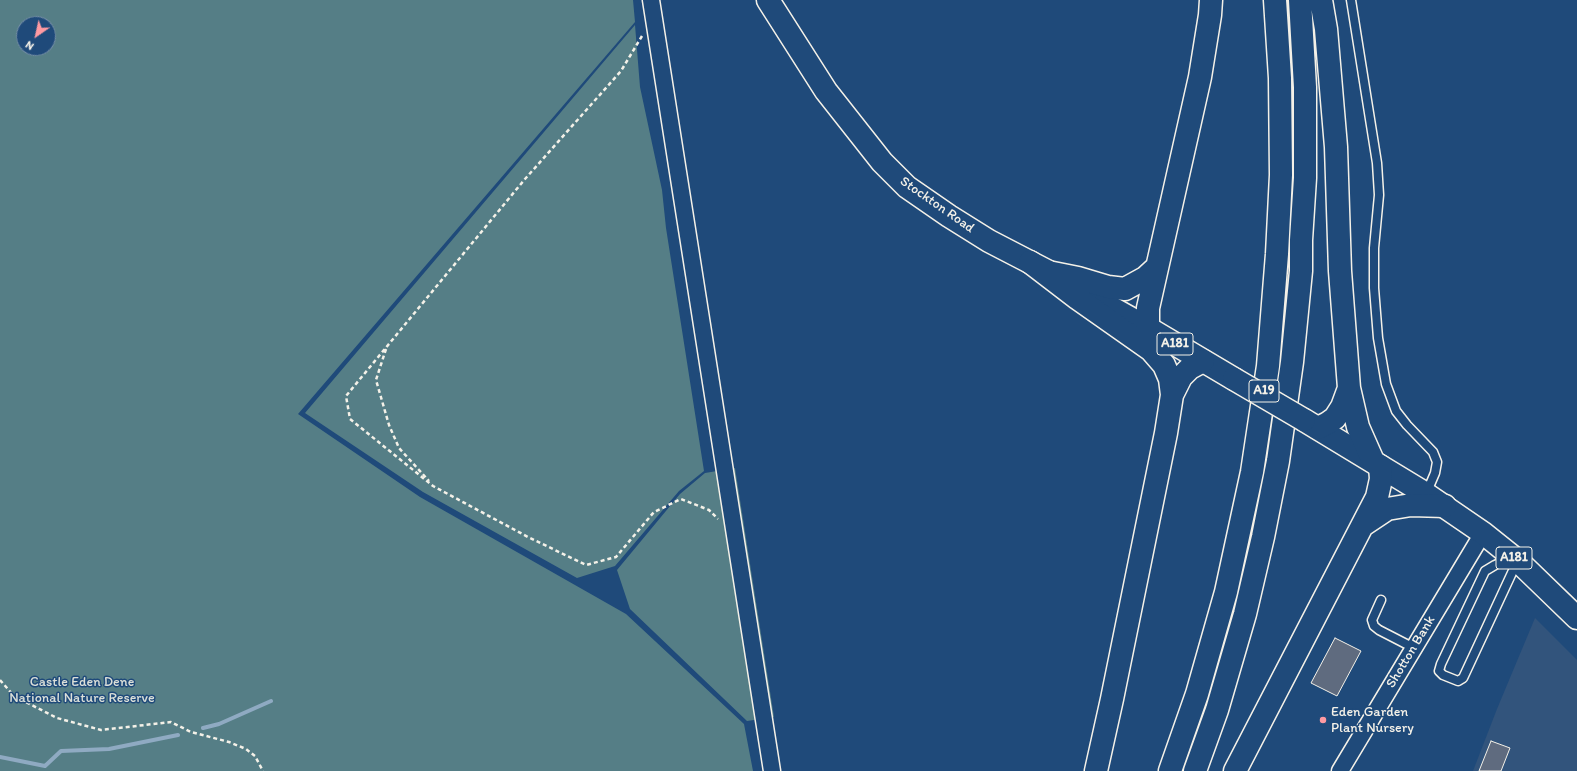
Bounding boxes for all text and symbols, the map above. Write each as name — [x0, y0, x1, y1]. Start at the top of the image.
north arrow — [16, 16, 56, 56]
text: N — [23, 38, 36, 53]
street label: Stockton Road — [897, 173, 977, 237]
road number: A181 — [1157, 333, 1193, 355]
road number: A19 — [1249, 380, 1279, 402]
road number: A181 — [1496, 547, 1532, 569]
street label: Shotton Bank — [1383, 613, 1439, 691]
park label: Castle Eden Dene National Nature Reserve — [9, 674, 155, 706]
place label: Eden Garden Plant Nursery — [1331, 704, 1414, 736]
marker: Eden Garden Plant Nursery — [1318, 715, 1328, 725]

